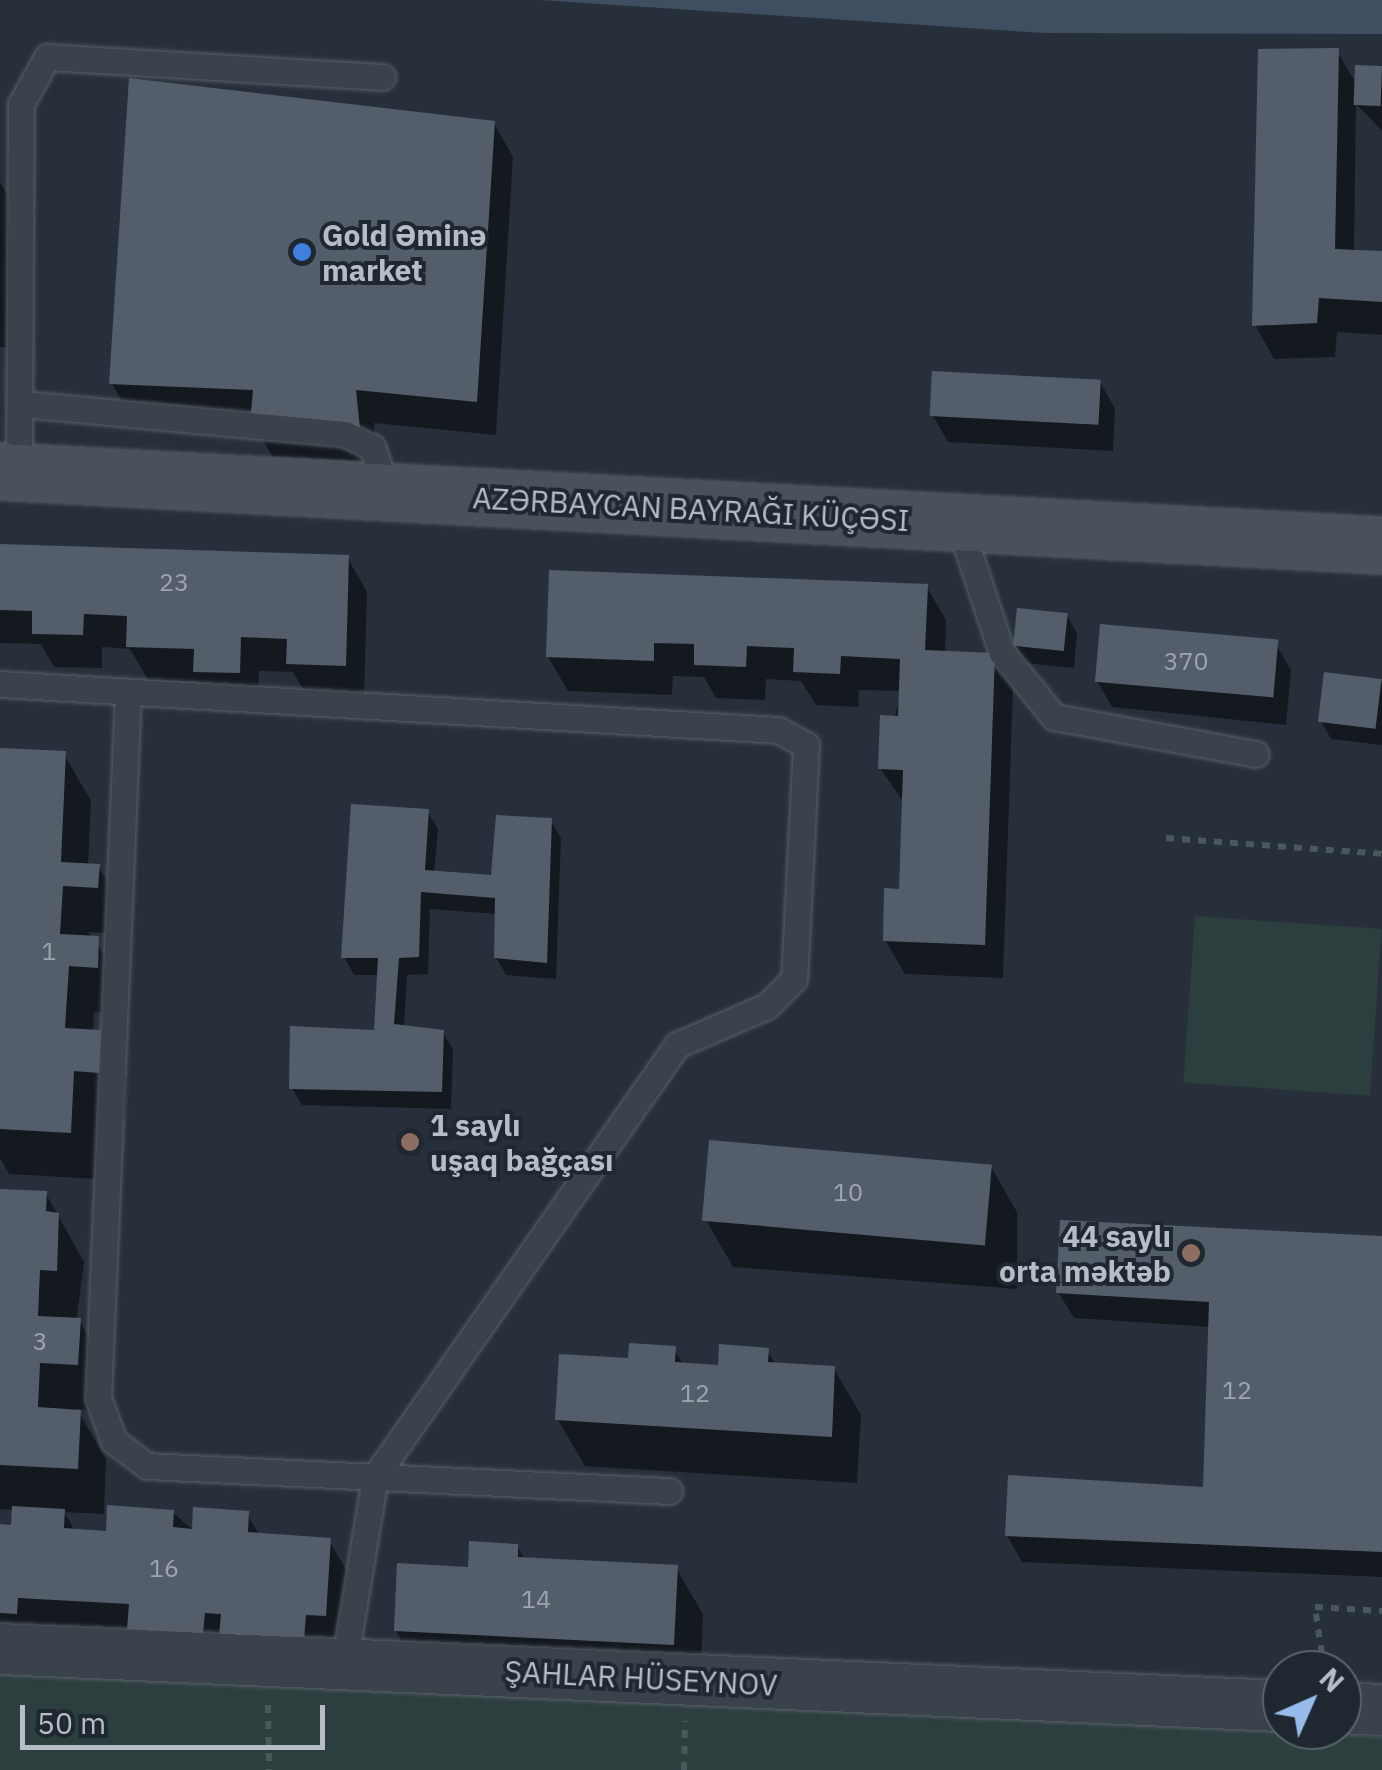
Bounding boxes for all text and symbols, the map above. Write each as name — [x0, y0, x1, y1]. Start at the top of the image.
place label: Gold Əminə market — [322, 217, 486, 288]
marker: Gold Əminə market — [291, 241, 313, 263]
street label: AZƏRBAYCAN BAYRAĞI KÜÇƏSI — [472, 480, 910, 538]
house number: 23 — [159, 567, 189, 597]
house number: 370 — [1164, 646, 1208, 676]
house number: 1 — [42, 936, 56, 966]
place label: 1 saylı uşaq bağçası — [430, 1107, 614, 1178]
marker: 1 saylı uşaq bağçası — [399, 1131, 421, 1153]
house number: 10 — [833, 1177, 863, 1207]
place label: 44 saylı orta məktəb — [999, 1218, 1171, 1288]
marker: 44 saylı orta məktəb — [1180, 1242, 1202, 1264]
house number: 3 — [33, 1326, 47, 1356]
house number: 12 — [1222, 1375, 1252, 1405]
house number: 12 — [680, 1378, 710, 1408]
house number: 16 — [149, 1553, 179, 1583]
house number: 14 — [521, 1584, 551, 1614]
north arrow — [1262, 1650, 1362, 1750]
street label: ŞAHLAR HÜSEYNOV — [504, 1653, 778, 1703]
text: N — [1312, 1660, 1352, 1700]
scale bar — [25, 1685, 330, 1747]
text: 50 m — [37, 1703, 106, 1742]

